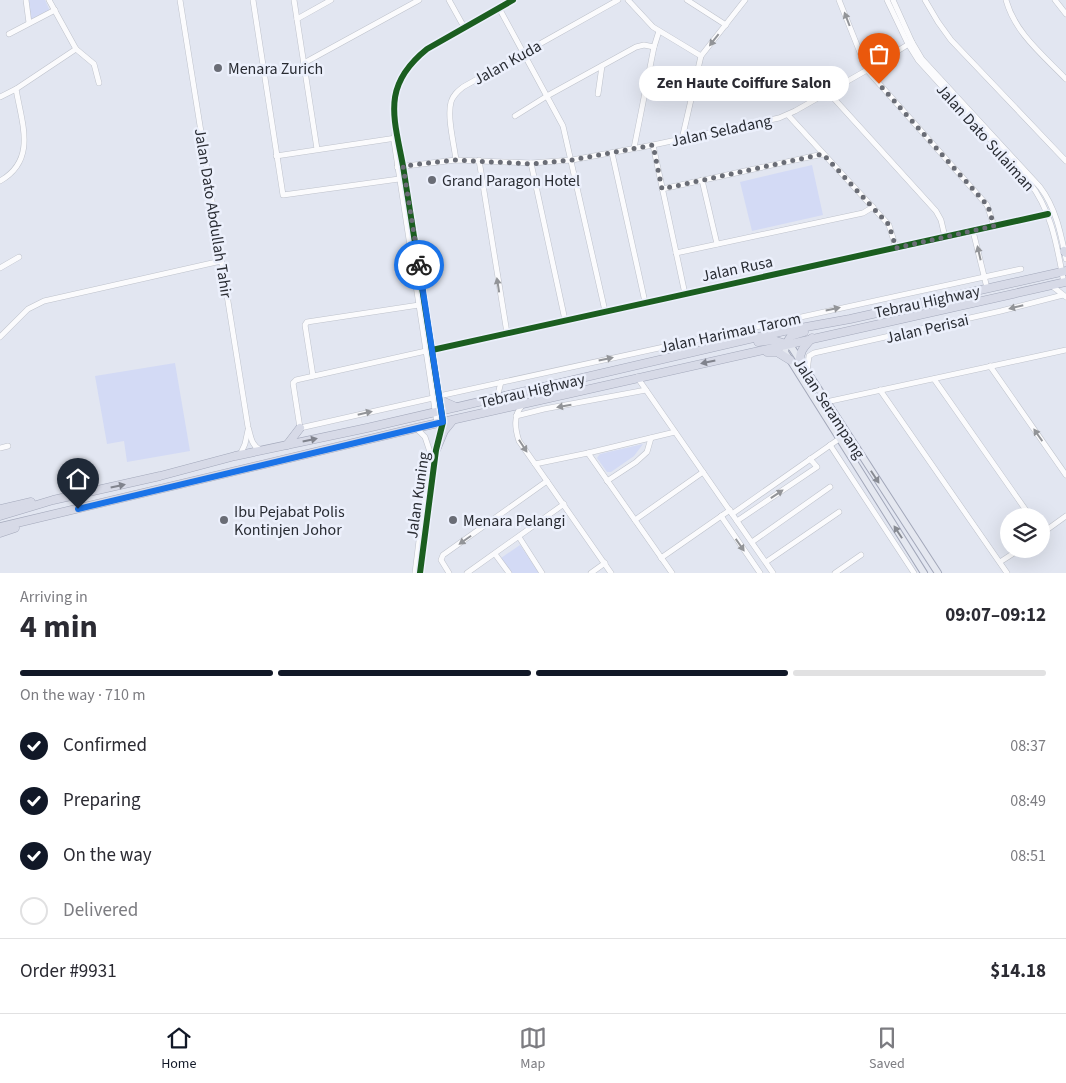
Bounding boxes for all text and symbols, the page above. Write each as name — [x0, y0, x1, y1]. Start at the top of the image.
one-way arrow — [843, 11, 851, 26]
one-way arrow — [708, 33, 719, 46]
pin — [858, 33, 900, 84]
street label: Jalan Kuda — [470, 35, 545, 91]
icon: bag — [865, 40, 893, 68]
place label: Menara Zurich — [228, 58, 323, 80]
marker: Menara Zurich — [212, 62, 224, 74]
callout: Zen Haute Coiffure Salon — [639, 66, 849, 102]
text: Zen Haute Coiffure Salon — [657, 72, 831, 94]
street label: Jalan Dato Sulaiman — [931, 79, 1040, 196]
street label: Jalan Seladang — [669, 110, 773, 152]
street label: Jalan Dato Abdullah Tahir — [189, 127, 237, 300]
place label: Grand Paragon Hotel — [442, 170, 580, 192]
marker: Grand Paragon Hotel — [426, 174, 438, 186]
courier — [394, 240, 444, 290]
one-way arrow — [975, 246, 983, 261]
icon: bike — [405, 251, 433, 279]
street label: Jalan Rusa — [700, 251, 775, 287]
one-way arrow — [494, 276, 502, 292]
street label: Tebrau Highway — [872, 280, 983, 324]
one-way arrow — [1008, 303, 1023, 311]
one-way arrow — [826, 305, 841, 313]
street label: Jalan Harimau Tarom — [658, 307, 803, 359]
street label: Jalan Perisai — [884, 309, 971, 349]
street label: Jalan Serampang — [788, 354, 870, 463]
one-way arrow — [599, 355, 614, 363]
one-way arrow — [699, 359, 715, 367]
street label: Tebrau Highway — [477, 368, 588, 414]
one-way arrow — [556, 402, 572, 410]
one-way arrow — [357, 409, 372, 417]
one-way arrow — [1033, 428, 1043, 442]
one-way arrow — [303, 436, 318, 444]
one-way arrow — [518, 439, 527, 453]
street label: Jalan Kuning — [401, 450, 435, 540]
pin — [57, 458, 99, 509]
icon: home — [64, 465, 92, 493]
one-way arrow — [870, 470, 879, 483]
one-way arrow — [110, 481, 126, 489]
one-way arrow — [770, 489, 784, 499]
place label: Ibu Pejabat Polis Kontinjen Johor — [234, 501, 345, 541]
map controls — [1000, 508, 1050, 558]
button: layers — [1000, 508, 1050, 558]
place label: Menara Pelangi — [463, 510, 565, 532]
marker: Ibu Pejabat Polis Kontinjen Johor — [218, 514, 230, 526]
marker: Menara Pelangi — [447, 514, 459, 526]
one-way arrow — [893, 525, 903, 539]
one-way arrow — [458, 535, 472, 545]
one-way arrow — [735, 538, 746, 551]
text: Arriving in — [20, 586, 88, 608]
text: 09:07–09:12 — [945, 602, 1046, 629]
text: 4 min — [20, 604, 98, 650]
text: On the way · 710 m — [20, 684, 145, 706]
icon: check — [20, 732, 48, 760]
text: Confirmed — [63, 732, 147, 759]
text: 08:37 — [1010, 735, 1046, 757]
icon: check — [20, 787, 48, 815]
text: Preparing — [63, 787, 141, 814]
text: 08:49 — [1010, 790, 1046, 812]
icon: check — [20, 842, 48, 870]
text: On the way — [63, 842, 152, 869]
text: 08:51 — [1010, 845, 1046, 867]
text: Delivered — [63, 897, 138, 924]
text: Order #9931 — [20, 958, 117, 985]
text: $14.18 — [990, 958, 1046, 985]
tab: Home — [161, 1024, 196, 1074]
tab: Map — [519, 1024, 547, 1074]
tab: Saved — [869, 1024, 905, 1074]

